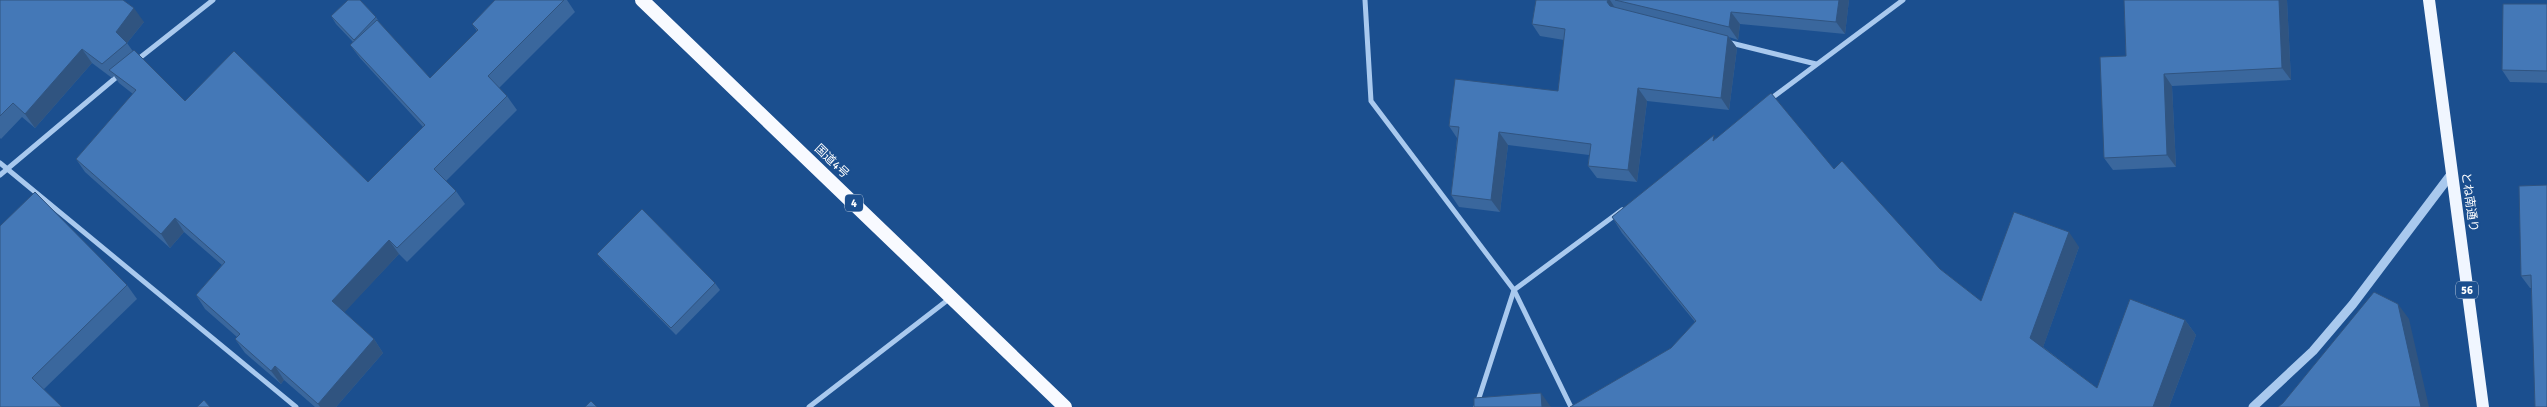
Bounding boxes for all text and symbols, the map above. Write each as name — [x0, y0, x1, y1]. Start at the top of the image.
street label: 国道4号 — [811, 141, 852, 182]
street label: とね南通り — [2458, 171, 2481, 233]
road number: 4 — [845, 194, 863, 212]
road number: 56 — [2456, 282, 2478, 298]

